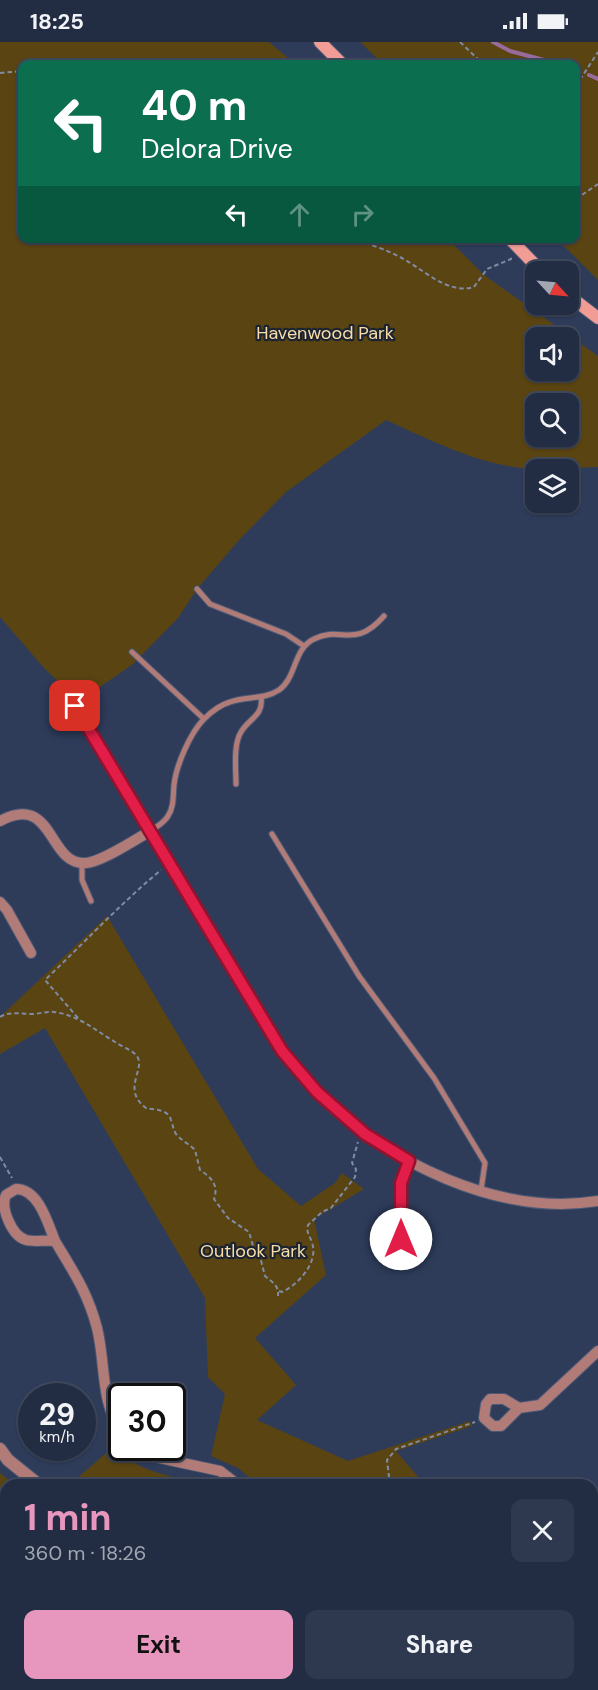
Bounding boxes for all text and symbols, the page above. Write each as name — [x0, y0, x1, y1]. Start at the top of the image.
text: 18:25 — [30, 7, 84, 36]
text: 40 m — [141, 78, 247, 133]
icon: left — [42, 84, 120, 162]
text: Delora Drive — [141, 131, 293, 166]
icon: left — [220, 198, 253, 231]
icon: ahead — [283, 198, 316, 231]
icon: right — [346, 198, 379, 231]
north arrow — [525, 261, 579, 315]
map controls — [525, 261, 579, 513]
park label: Havenwood Park — [256, 321, 394, 345]
button: sound — [525, 327, 579, 381]
button: search — [525, 393, 579, 447]
button: layers — [525, 459, 579, 513]
pin — [49, 680, 100, 731]
icon: arrive — [58, 689, 91, 722]
position arrow — [369, 1207, 433, 1271]
park label: Outlook Park — [200, 1239, 306, 1263]
speed limit sign: 30 — [108, 1383, 186, 1461]
text: 29 — [39, 1395, 75, 1434]
text: km/h — [39, 1427, 75, 1447]
text: 1 min — [24, 1494, 112, 1541]
button: close — [511, 1499, 574, 1562]
text: 360 m · 18:26 — [24, 1540, 146, 1566]
button: Exit — [24, 1610, 293, 1679]
button: Share — [305, 1610, 574, 1679]

